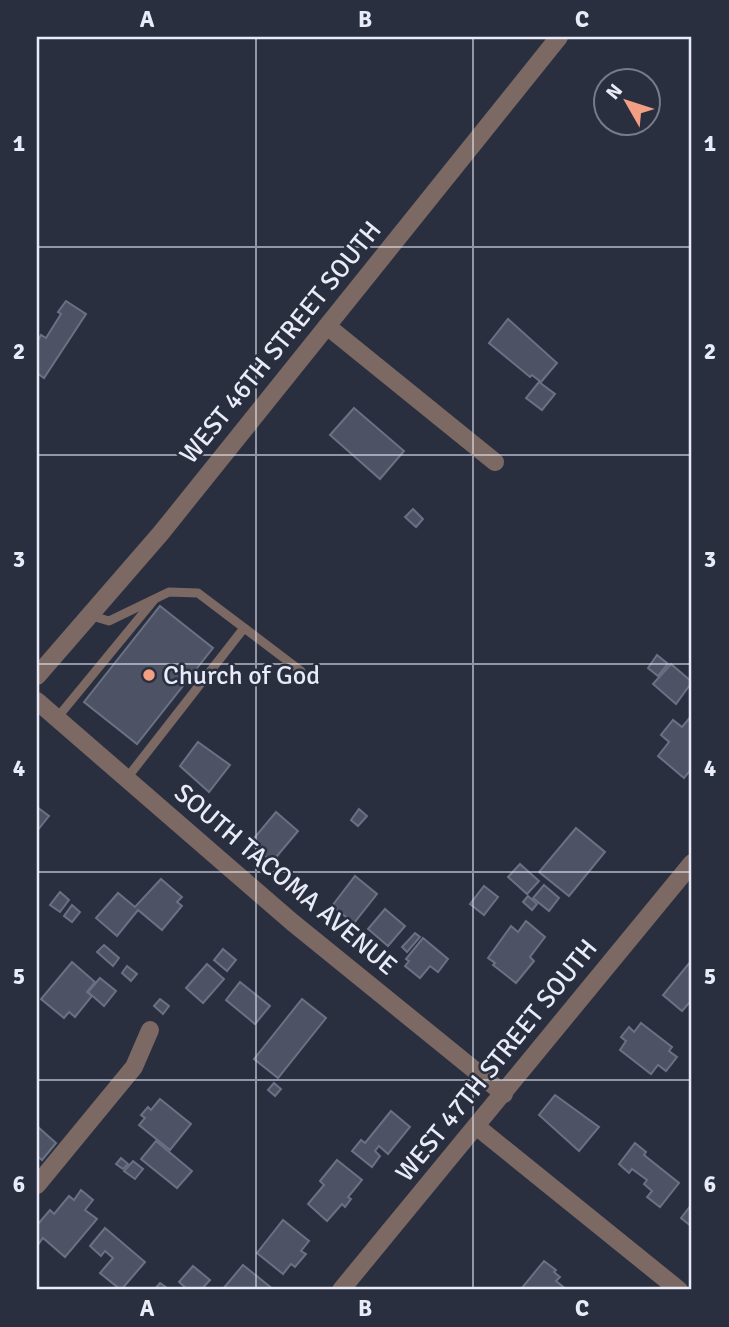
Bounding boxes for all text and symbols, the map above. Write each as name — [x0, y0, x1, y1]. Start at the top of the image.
text: A — [140, 5, 155, 34]
text: B — [358, 5, 372, 34]
text: C — [575, 5, 589, 34]
north arrow — [592, 66, 662, 136]
text: N — [601, 79, 628, 105]
text: 1 — [13, 129, 25, 158]
text: 1 — [704, 129, 716, 158]
street label: WEST 46TH STREET SOUTH — [173, 215, 388, 470]
text: 2 — [13, 337, 25, 366]
text: 2 — [704, 337, 716, 366]
text: 3 — [13, 545, 25, 574]
text: 3 — [704, 545, 716, 574]
place label: Church of God — [163, 660, 320, 692]
marker: Church of God — [141, 667, 157, 683]
text: 4 — [13, 754, 25, 783]
text: 4 — [704, 754, 716, 783]
street label: SOUTH TACOMA AVENUE — [167, 777, 403, 982]
street label: WEST 47TH STREET SOUTH — [389, 933, 604, 1188]
text: 5 — [13, 962, 25, 991]
text: 5 — [704, 962, 716, 991]
text: 6 — [13, 1170, 25, 1199]
text: 6 — [704, 1170, 716, 1199]
text: A — [140, 1294, 155, 1323]
text: B — [358, 1294, 372, 1323]
text: C — [575, 1294, 589, 1323]

